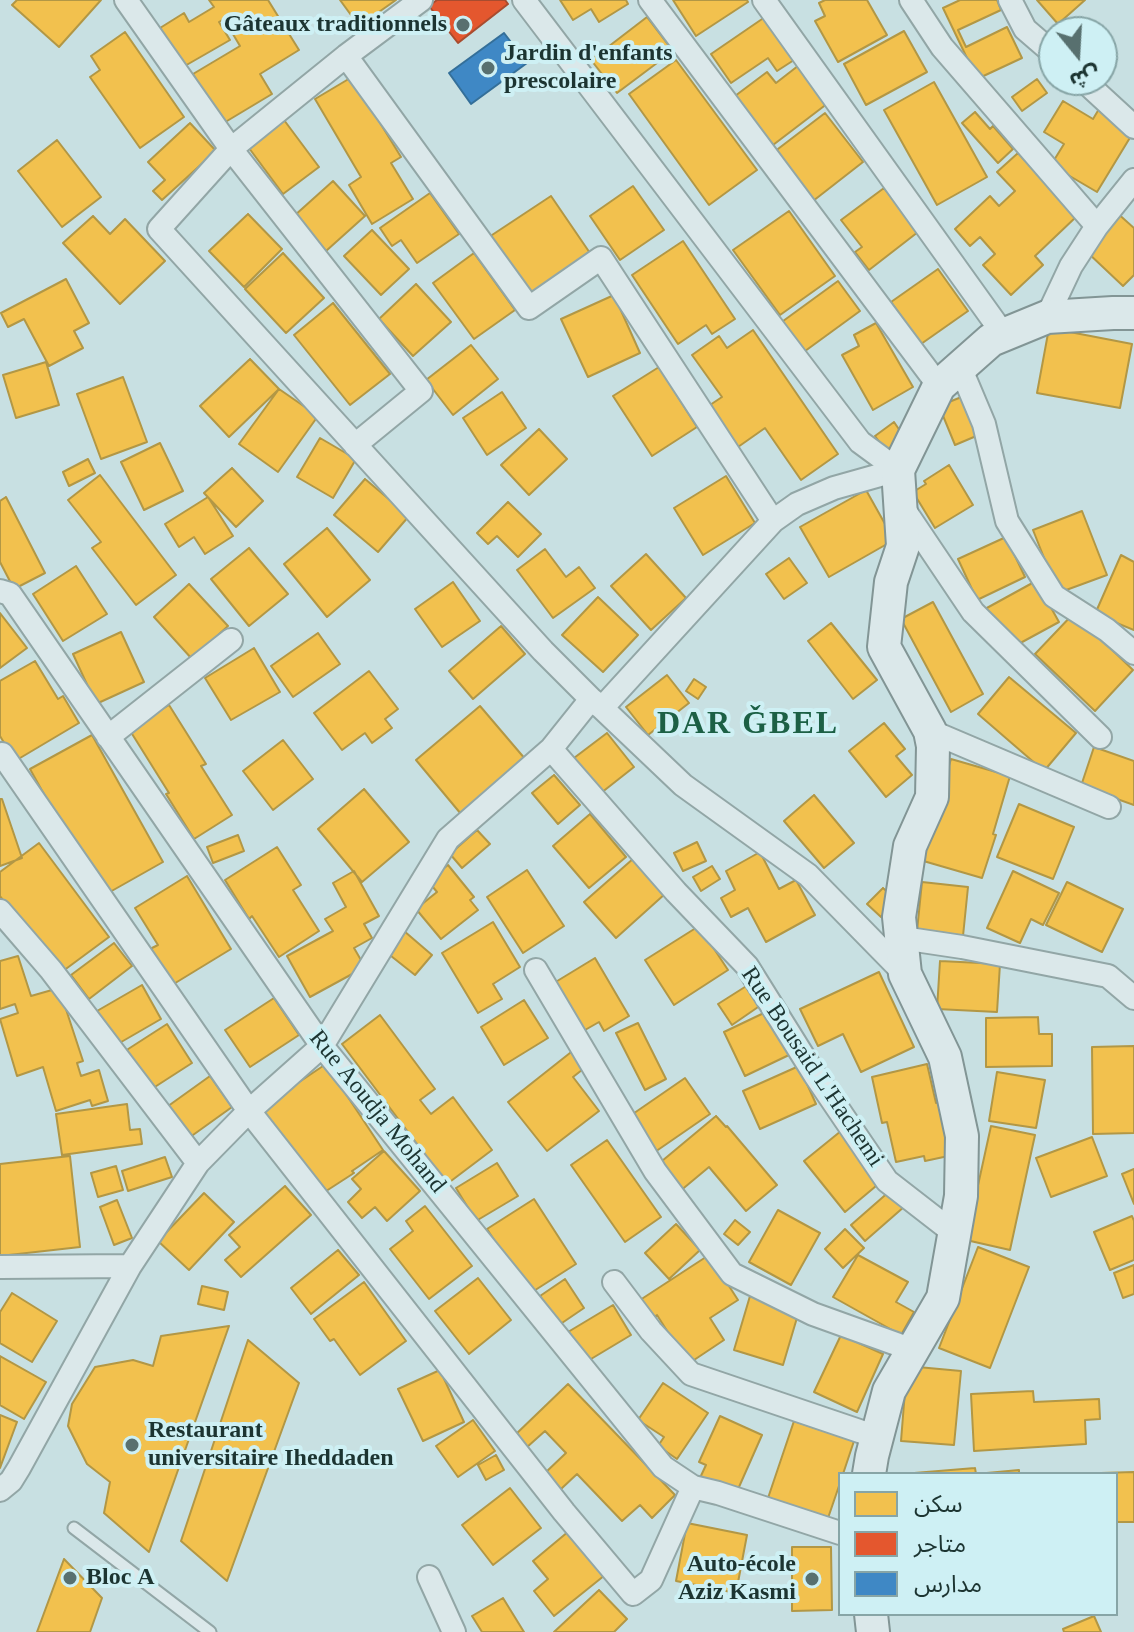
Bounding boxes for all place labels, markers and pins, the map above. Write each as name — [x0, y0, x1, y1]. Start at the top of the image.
place label: Gâteaux traditionnels — [224, 11, 447, 39]
marker: Gâteaux traditionnels — [454, 16, 472, 34]
place label: Jardin d'enfants prescolaire — [504, 40, 673, 96]
marker: Jardin d'enfants prescolaire — [479, 59, 497, 77]
place label: Restaurant universitaire Iheddaden — [148, 1417, 394, 1473]
marker: Restaurant universitaire Iheddaden — [123, 1436, 141, 1454]
place label: Auto-école Aziz Kasmi — [678, 1551, 796, 1607]
place label: Bloc A — [86, 1564, 155, 1592]
marker: Bloc A — [61, 1569, 79, 1587]
marker: Auto-école Aziz Kasmi — [803, 1570, 821, 1588]

